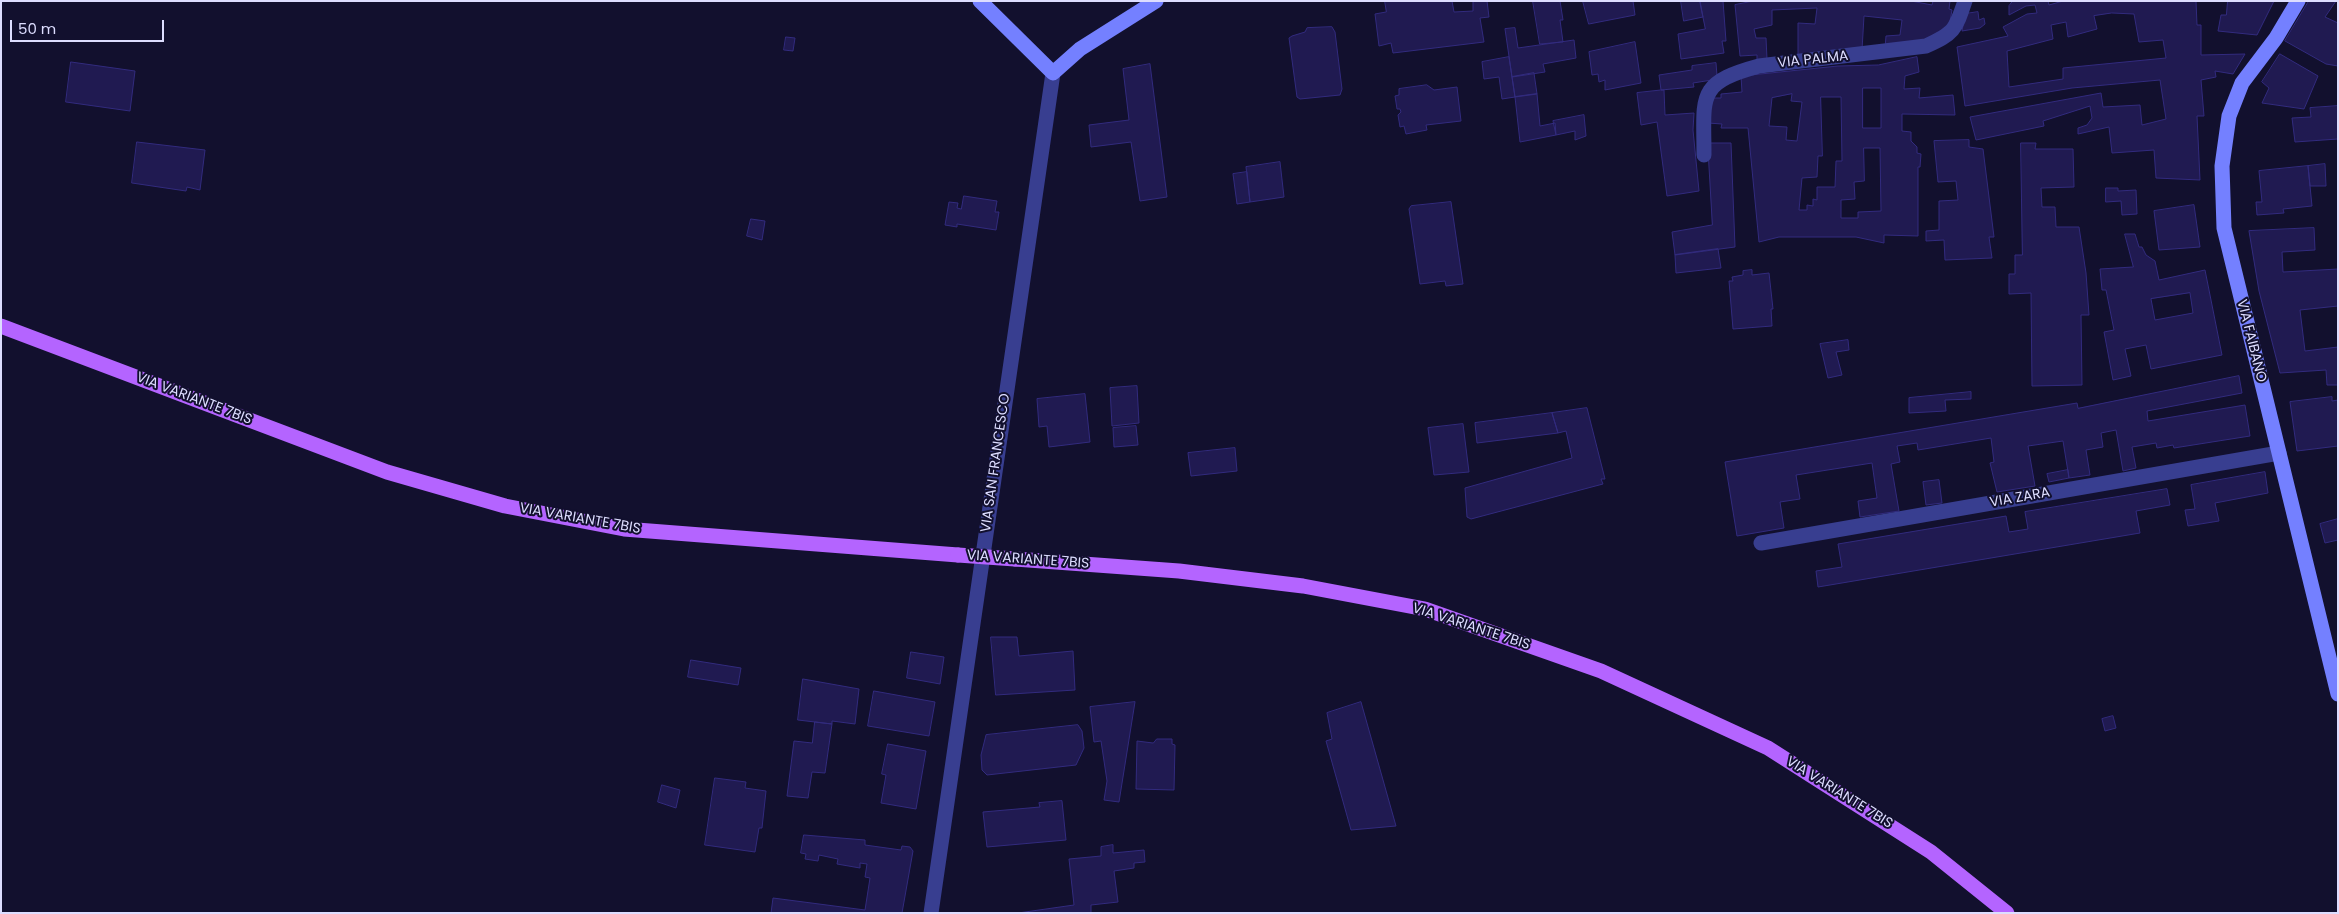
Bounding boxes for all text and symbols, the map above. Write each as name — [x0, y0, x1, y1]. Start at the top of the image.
scale bar — [12, 10, 166, 42]
text: 50 m — [18, 18, 56, 39]
street label: VIA PALMA — [1777, 48, 1849, 72]
street label: VIA FAIBANO — [2233, 298, 2269, 384]
street label: VIA VARIANTE 7BIS — [134, 369, 254, 429]
street label: VIA SAN FRANCESCO — [978, 392, 1014, 534]
street label: VIA ZARA — [1988, 484, 2052, 512]
street label: VIA VARIANTE 7BIS — [518, 500, 642, 538]
street label: VIA VARIANTE 7BIS — [966, 547, 1090, 573]
street label: VIA VARIANTE 7BIS — [1410, 600, 1532, 654]
street label: VIA VARIANTE 7BIS — [1783, 753, 1895, 833]

